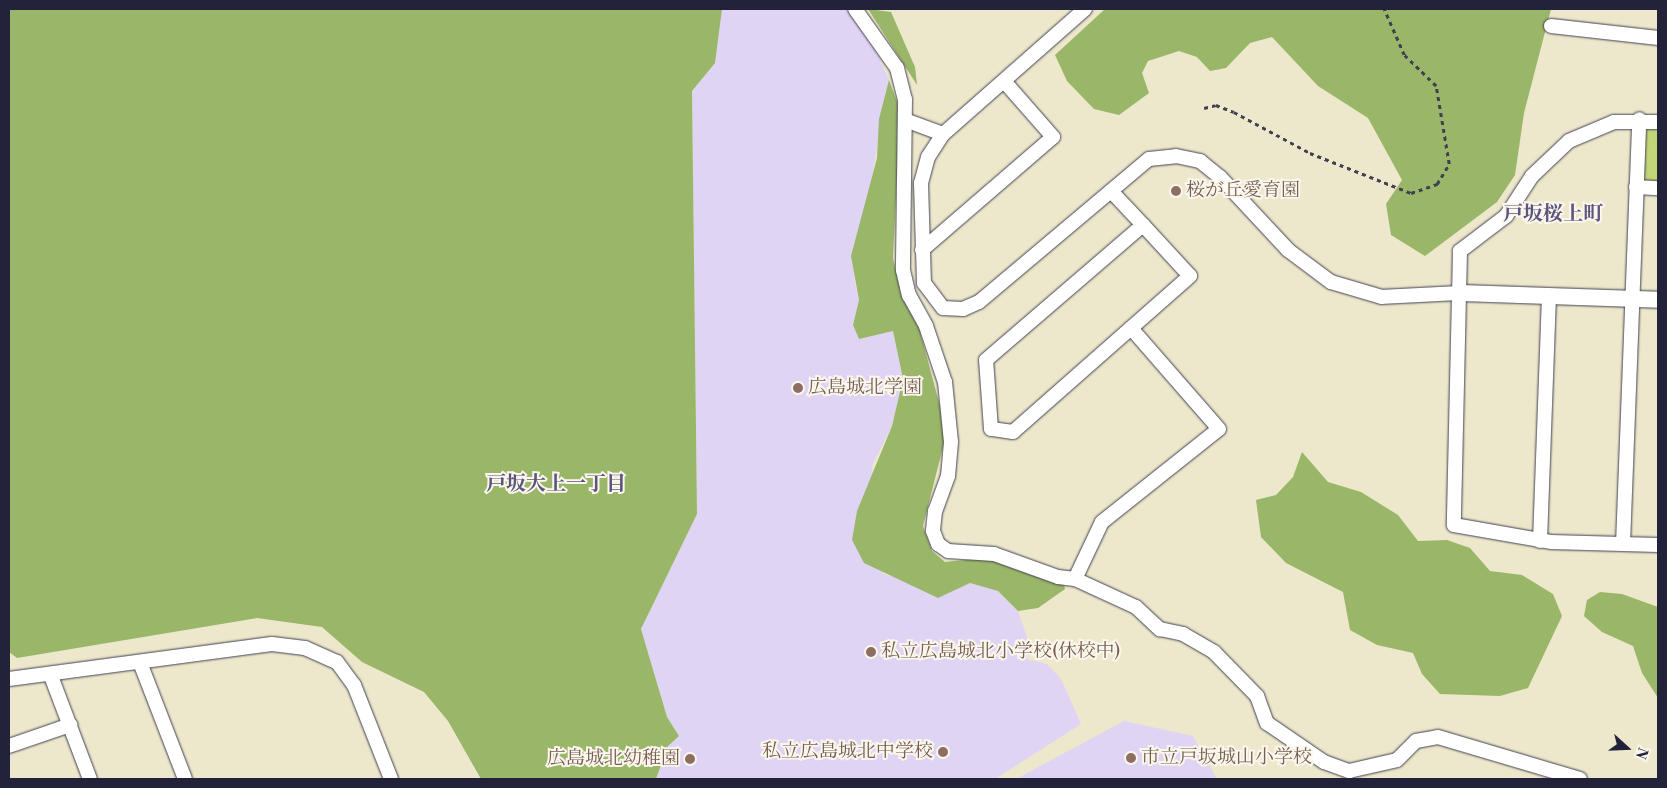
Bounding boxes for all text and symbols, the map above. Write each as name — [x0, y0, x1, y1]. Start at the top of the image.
place label: 桜が丘愛育園 — [1186, 180, 1300, 202]
marker: 桜が丘愛育園 — [1170, 185, 1182, 197]
district label: 戸坂桜上町 — [1503, 202, 1603, 226]
place label: 広島城北学園 — [808, 377, 922, 399]
marker: 広島城北学園 — [792, 382, 804, 394]
district label: 戸坂大上一丁目 — [486, 472, 626, 496]
place label: 私立広島城北小学校(休校中) — [881, 641, 1121, 663]
marker: 私立広島城北小学校(休校中) — [865, 646, 877, 658]
north arrow — [1602, 723, 1652, 773]
place label: 私立広島城北中学校 — [762, 741, 933, 763]
text: N — [1631, 745, 1651, 761]
marker: 私立広島城北中学校 — [937, 746, 949, 758]
place label: 市立戸坂城山小学校 — [1141, 747, 1312, 769]
place label: 広島城北幼稚園 — [547, 748, 680, 770]
marker: 市立戸坂城山小学校 — [1125, 752, 1137, 764]
marker: 広島城北幼稚園 — [684, 753, 696, 765]

